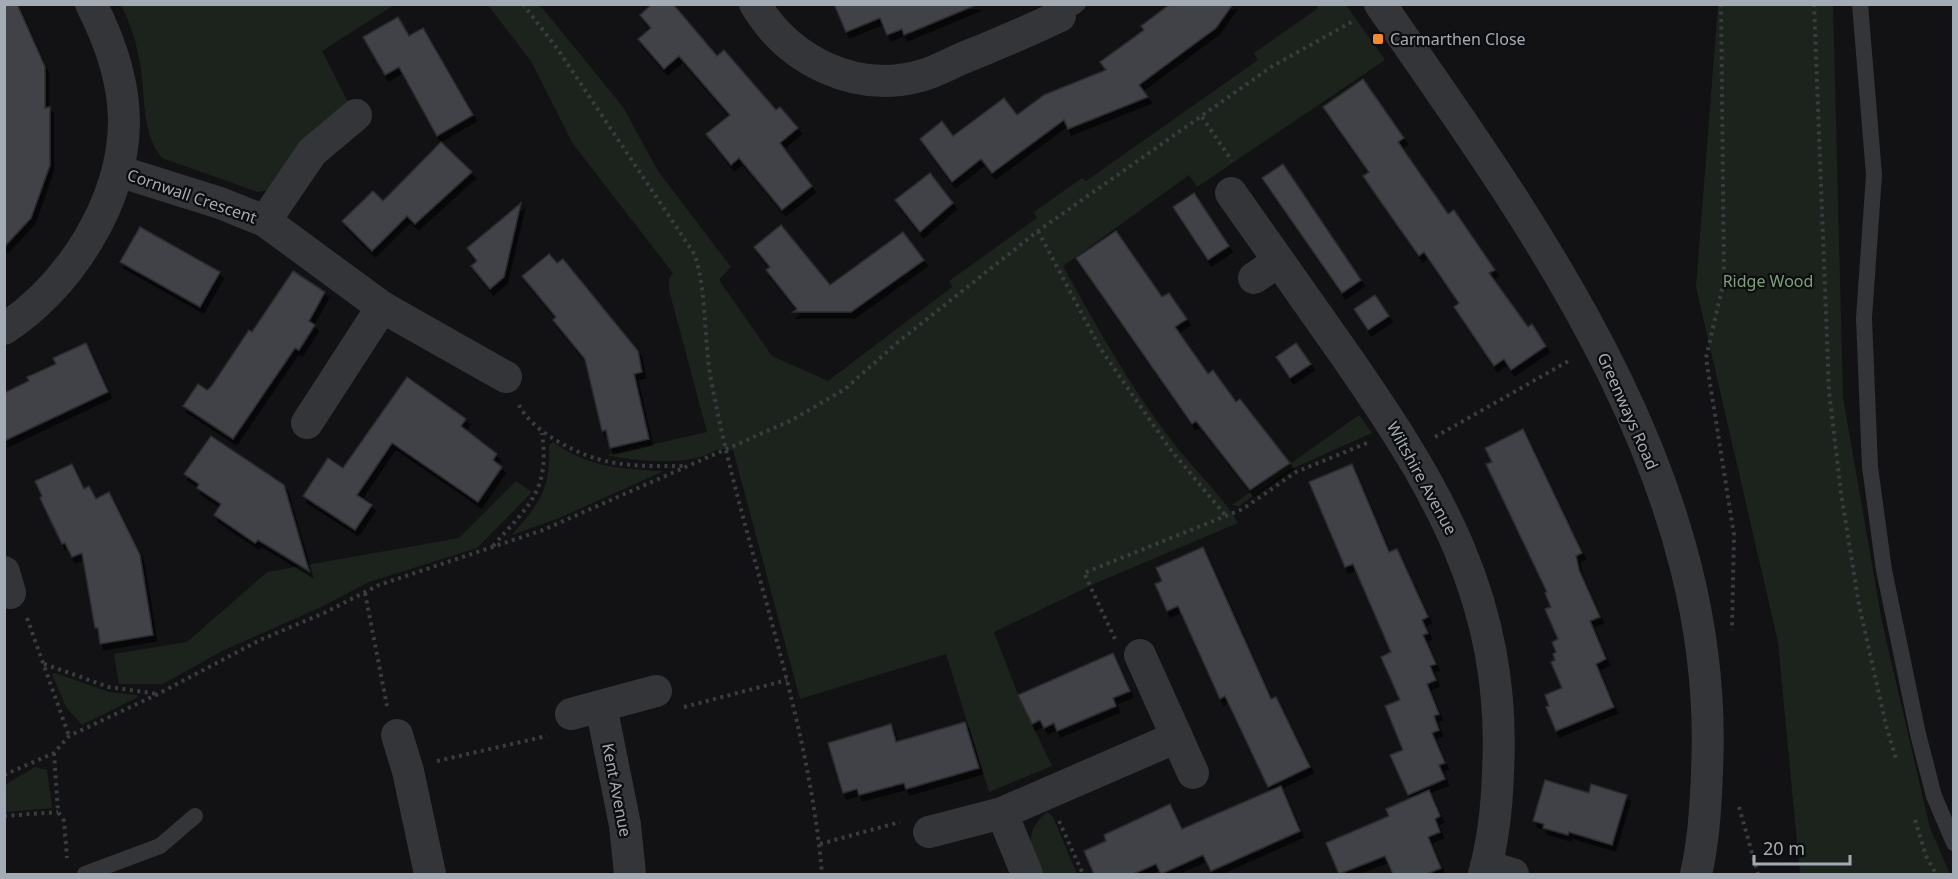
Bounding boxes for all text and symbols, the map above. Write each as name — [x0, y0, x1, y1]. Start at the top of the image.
place label: Carmarthen Close — [1390, 28, 1526, 50]
marker: Carmarthen Close — [1371, 32, 1385, 46]
street label: Cornwall Crescent — [124, 164, 260, 229]
park label: Ridge Wood — [1723, 270, 1813, 292]
street label: Greenways Road — [1592, 349, 1664, 473]
street label: Wiltshire Avenue — [1382, 417, 1462, 539]
street label: Kent Avenue — [597, 741, 637, 839]
scale bar — [1754, 828, 1850, 866]
text: 20 m — [1763, 836, 1805, 860]

